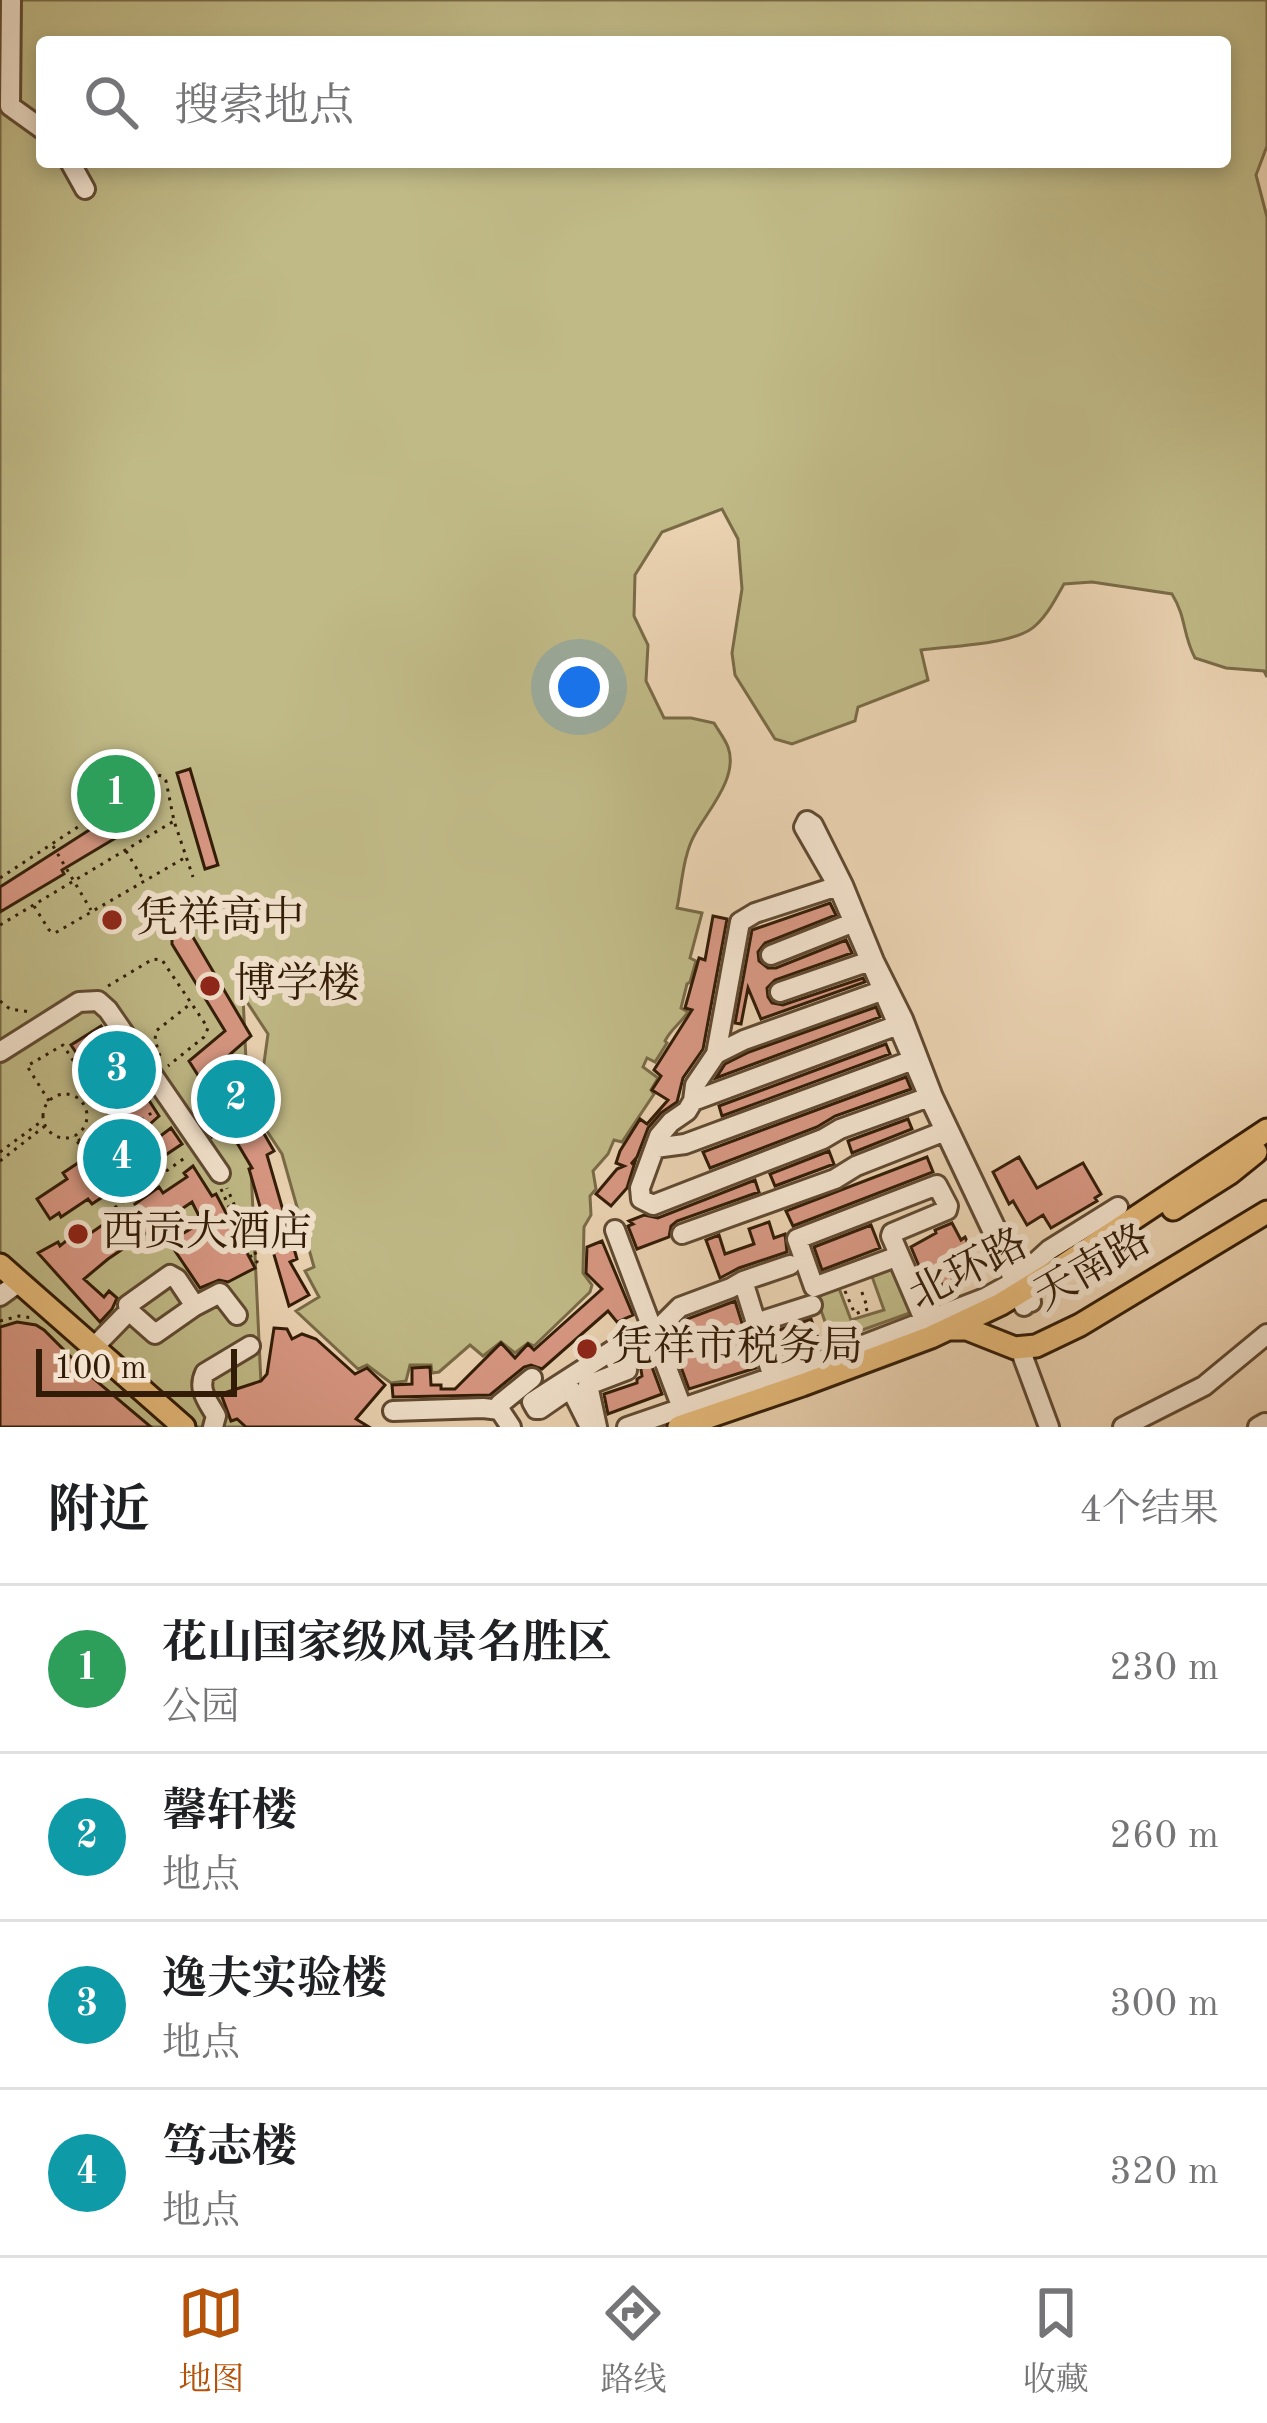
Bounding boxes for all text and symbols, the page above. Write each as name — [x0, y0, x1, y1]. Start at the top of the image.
search box — [36, 36, 1231, 168]
icon: search — [78, 69, 144, 135]
text: 搜索地点 — [174, 86, 354, 131]
your location — [549, 657, 609, 717]
pin: 1 — [77, 749, 155, 839]
place label: 凭祥高中 — [136, 895, 304, 941]
marker: 凭祥高中 — [99, 907, 125, 933]
place label: 博学楼 — [234, 961, 360, 1007]
marker: 博学楼 — [197, 973, 223, 999]
pin: 3 — [78, 1025, 156, 1115]
pin: 2 — [197, 1054, 275, 1144]
pin: 4 — [83, 1113, 161, 1203]
place label: 西贡大酒店 — [102, 1209, 312, 1255]
street label: 天南路 — [1026, 1216, 1158, 1319]
street label: 北环路 — [902, 1220, 1035, 1318]
marker: 西贡大酒店 — [65, 1221, 91, 1247]
place label: 凭祥市税务局 — [611, 1324, 863, 1370]
marker: 凭祥市税务局 — [574, 1336, 600, 1362]
scale bar — [36, 1343, 237, 1396]
text: 100 m — [54, 1353, 147, 1386]
text: 附近 — [48, 1487, 150, 1538]
text: 4个结果 — [1079, 1491, 1219, 1530]
text: 花山国家级风景名胜区 — [162, 1623, 612, 1668]
text: 1 — [76, 1649, 98, 1688]
text: 230 m — [1109, 1649, 1219, 1688]
text: 公园 — [162, 1689, 240, 1728]
text: 馨轩楼 — [162, 1791, 297, 1836]
text: 2 — [76, 1817, 98, 1856]
text: 260 m — [1109, 1817, 1219, 1856]
text: 地点 — [162, 1857, 240, 1896]
text: 逸夫实验楼 — [162, 1959, 387, 2004]
text: 3 — [76, 1985, 98, 2024]
text: 300 m — [1109, 1985, 1219, 2024]
text: 地点 — [162, 2025, 240, 2064]
text: 笃志楼 — [162, 2127, 297, 2172]
text: 4 — [76, 2153, 98, 2192]
text: 320 m — [1109, 2153, 1219, 2192]
text: 地点 — [162, 2193, 240, 2232]
tab: 地图 — [178, 2280, 244, 2402]
tab: 路线 — [600, 2280, 666, 2402]
tab: 收藏 — [1023, 2280, 1089, 2402]

